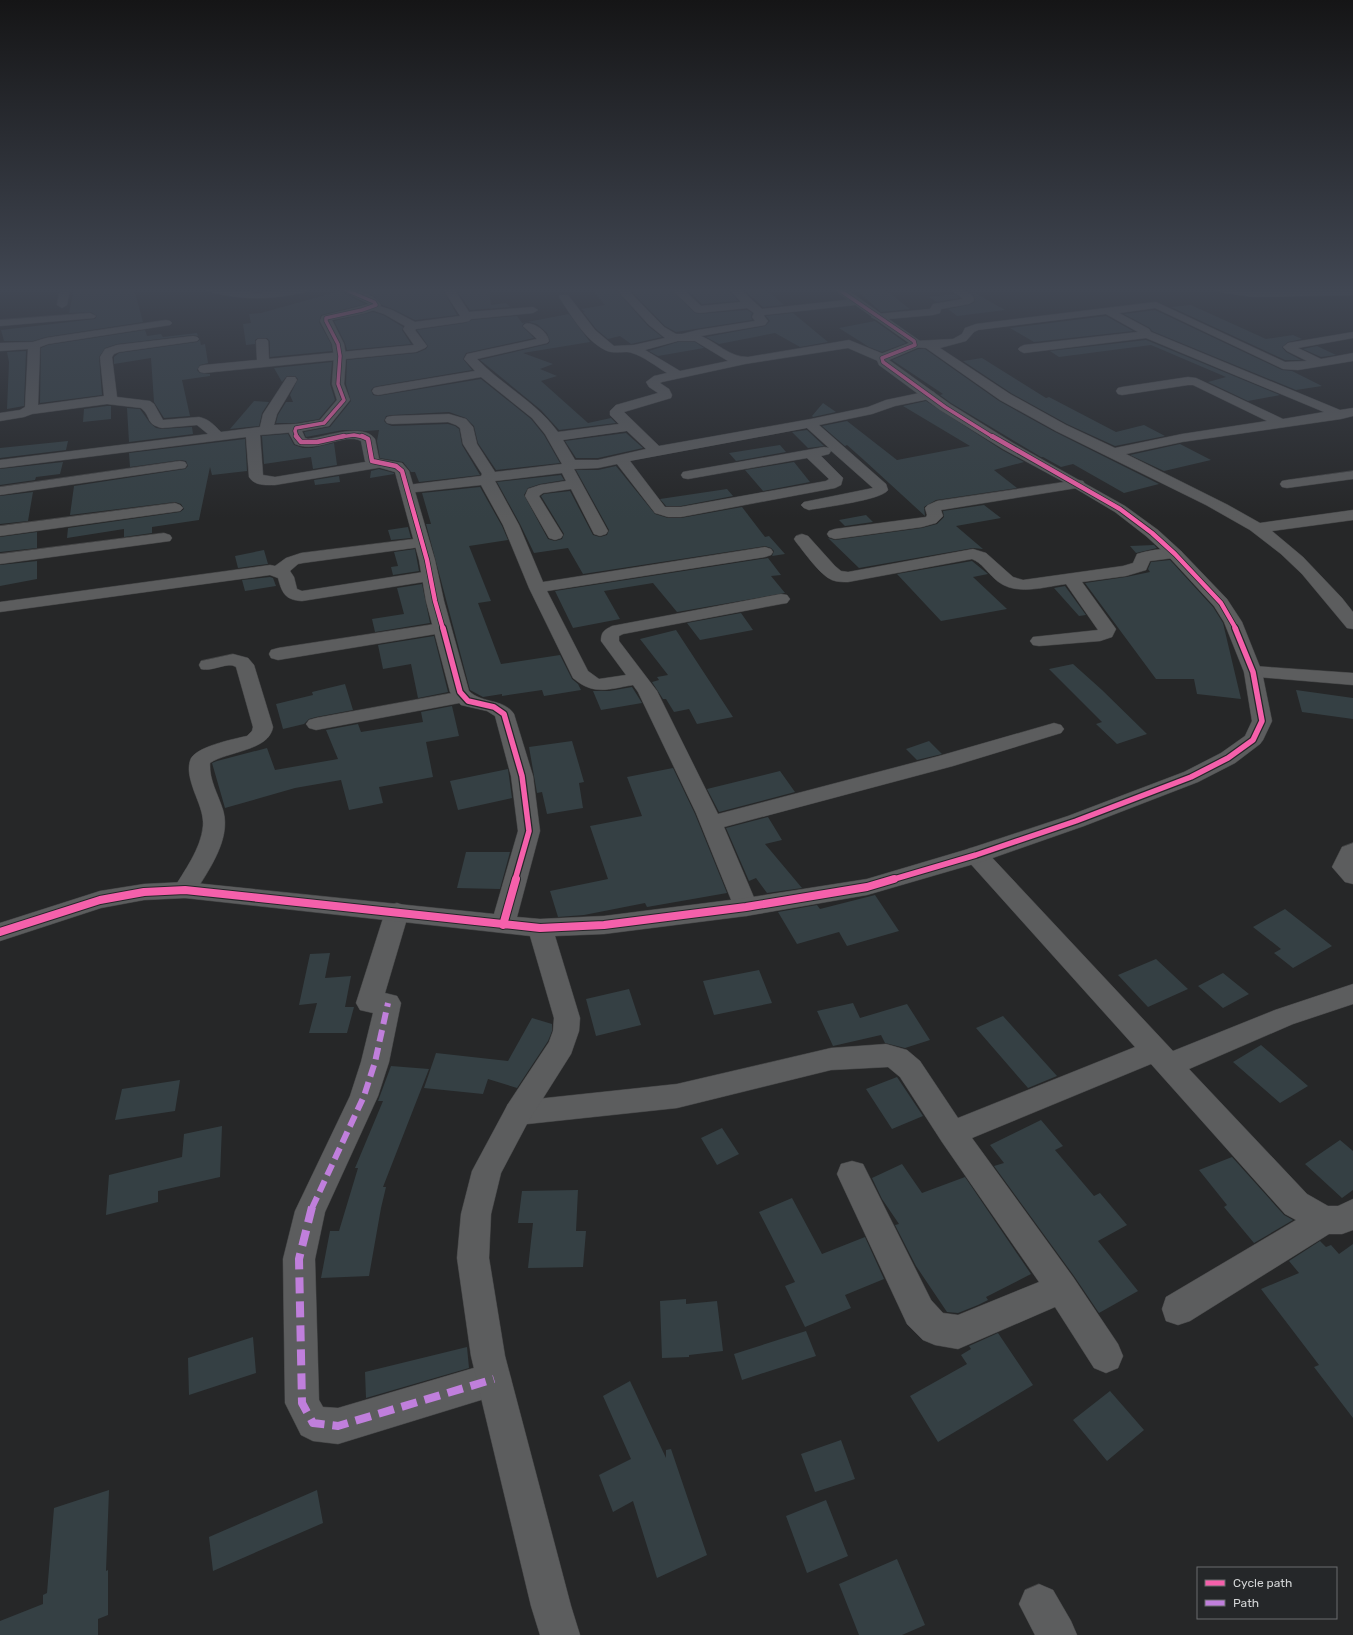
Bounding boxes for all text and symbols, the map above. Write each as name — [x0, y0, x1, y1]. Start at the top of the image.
legend — [1197, 1567, 1337, 1619]
text: Cycle path — [1233, 1576, 1292, 1590]
text: Path — [1233, 1596, 1259, 1610]

